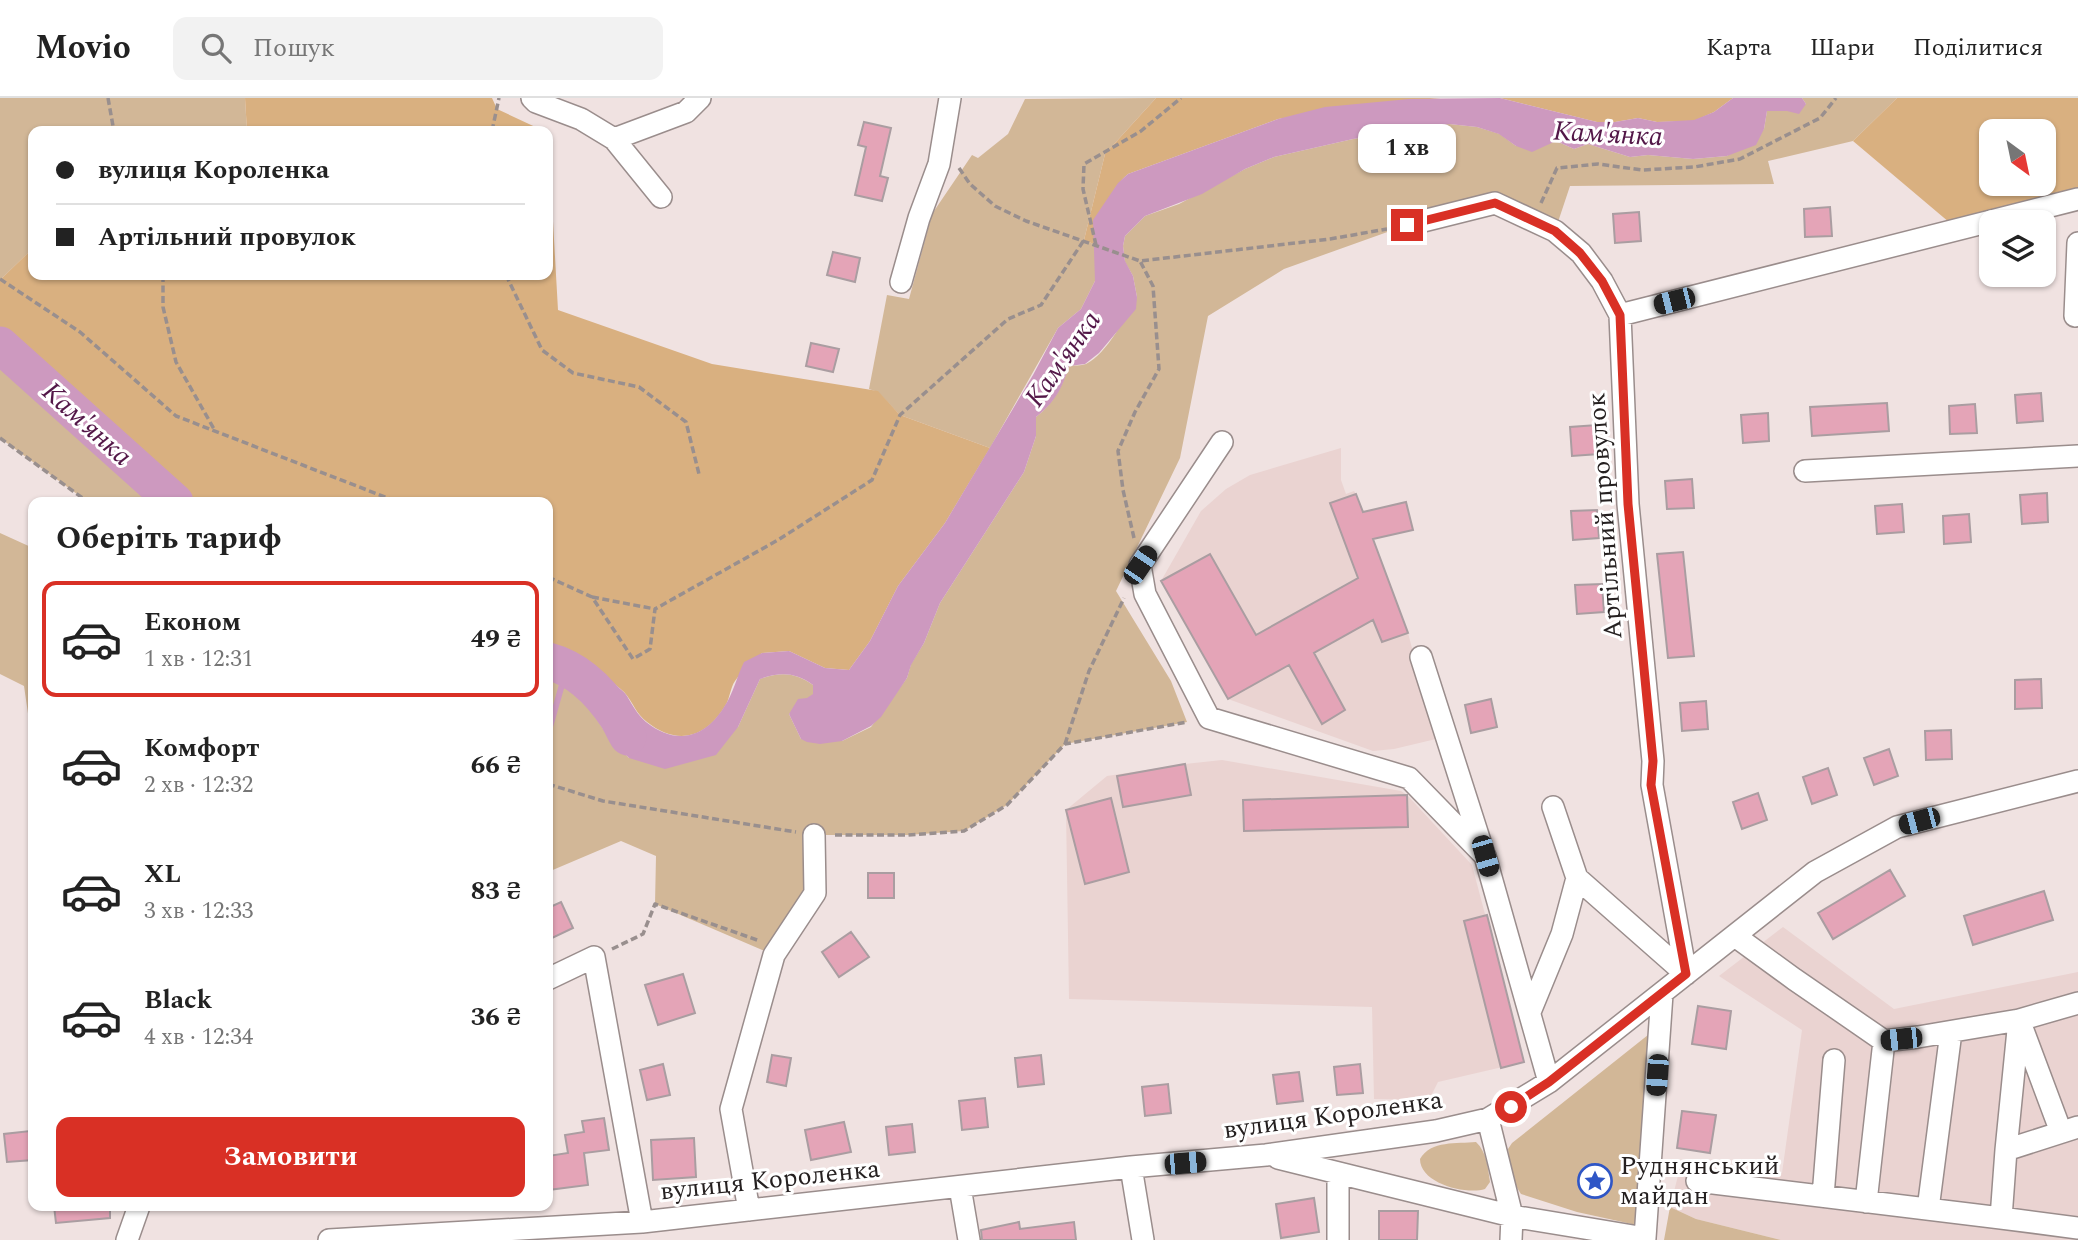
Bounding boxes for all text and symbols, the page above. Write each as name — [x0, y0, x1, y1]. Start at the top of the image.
search box — [173, 17, 663, 80]
text: Movio — [35, 23, 131, 73]
text: Пошук — [253, 28, 335, 68]
icon: search — [197, 29, 235, 67]
text: Карта — [1706, 30, 1772, 66]
text: Шари — [1810, 30, 1875, 66]
text: Поділитися — [1913, 30, 2043, 66]
water label: Кам'янка — [1552, 110, 1664, 158]
north arrow — [1979, 119, 2056, 196]
map controls — [1979, 119, 2056, 287]
callout: 1 хв — [1358, 123, 1456, 172]
text: 1 хв — [1385, 131, 1429, 166]
text: вулиця Короленка — [98, 150, 329, 190]
route end — [1391, 209, 1423, 241]
button: layers — [1979, 210, 2056, 287]
text: Артільний провулок — [98, 217, 356, 257]
car — [1652, 286, 1697, 316]
water label: Кам'янка — [1014, 302, 1112, 416]
water label: Кам'янка — [32, 371, 142, 477]
street label: Артільний провулок — [1576, 391, 1634, 641]
text: Оберіть тариф — [56, 514, 282, 563]
car — [1120, 542, 1161, 588]
text: Економ — [144, 602, 241, 642]
icon: car — [60, 608, 123, 671]
text: 49 ₴ — [471, 619, 521, 659]
text: 1 хв · 12:31 — [144, 642, 253, 677]
text: Комфорт — [144, 728, 259, 768]
icon: car — [60, 734, 123, 797]
text: 66 ₴ — [471, 745, 521, 785]
text: 2 хв · 12:32 — [144, 768, 253, 803]
car — [1896, 805, 1943, 837]
car — [1470, 833, 1501, 879]
text: XL — [144, 854, 181, 894]
icon: car — [60, 860, 123, 923]
text: 83 ₴ — [471, 871, 521, 911]
text: 3 хв · 12:33 — [144, 894, 253, 929]
text: Black — [144, 980, 212, 1020]
icon: car — [60, 986, 123, 1049]
text: 36 ₴ — [471, 997, 521, 1037]
text: 4 хв · 12:34 — [144, 1020, 253, 1055]
car — [1880, 1026, 1923, 1052]
car — [1646, 1053, 1669, 1097]
street label: вулиця Короленка — [1221, 1080, 1445, 1150]
route start — [1495, 1091, 1527, 1123]
button: Замовити — [56, 1117, 525, 1197]
place label: Руднянський майдан — [1620, 1146, 1780, 1216]
street label: вулиця Короленка — [658, 1149, 882, 1211]
car — [1164, 1151, 1207, 1175]
place icon: Руднянський майдан — [1576, 1162, 1614, 1200]

